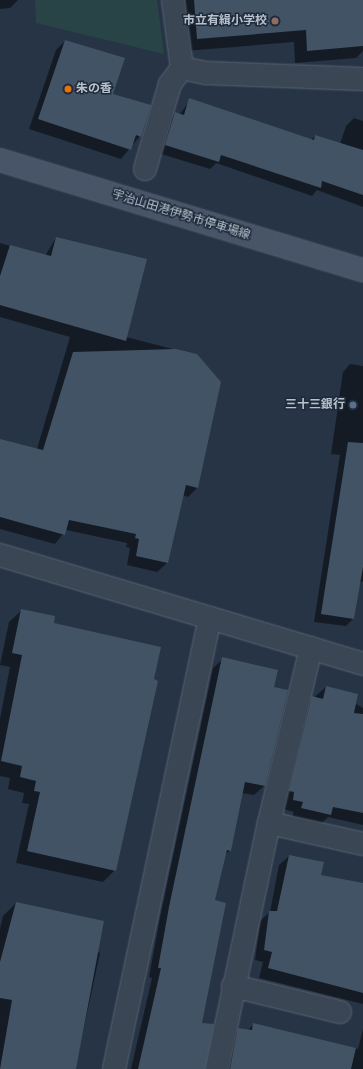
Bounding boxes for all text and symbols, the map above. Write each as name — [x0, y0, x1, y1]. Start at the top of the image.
place label: 市立有緝小学校 — [183, 14, 267, 28]
marker: 市立有緝小学校 — [270, 16, 280, 26]
place label: 朱の香 — [76, 82, 112, 96]
marker: 朱の香 — [63, 84, 73, 94]
street label: 宇治山田港伊勢市停車場線 — [110, 187, 252, 243]
place label: 三十三銀行 — [285, 398, 345, 412]
marker: 三十三銀行 — [348, 400, 358, 410]

